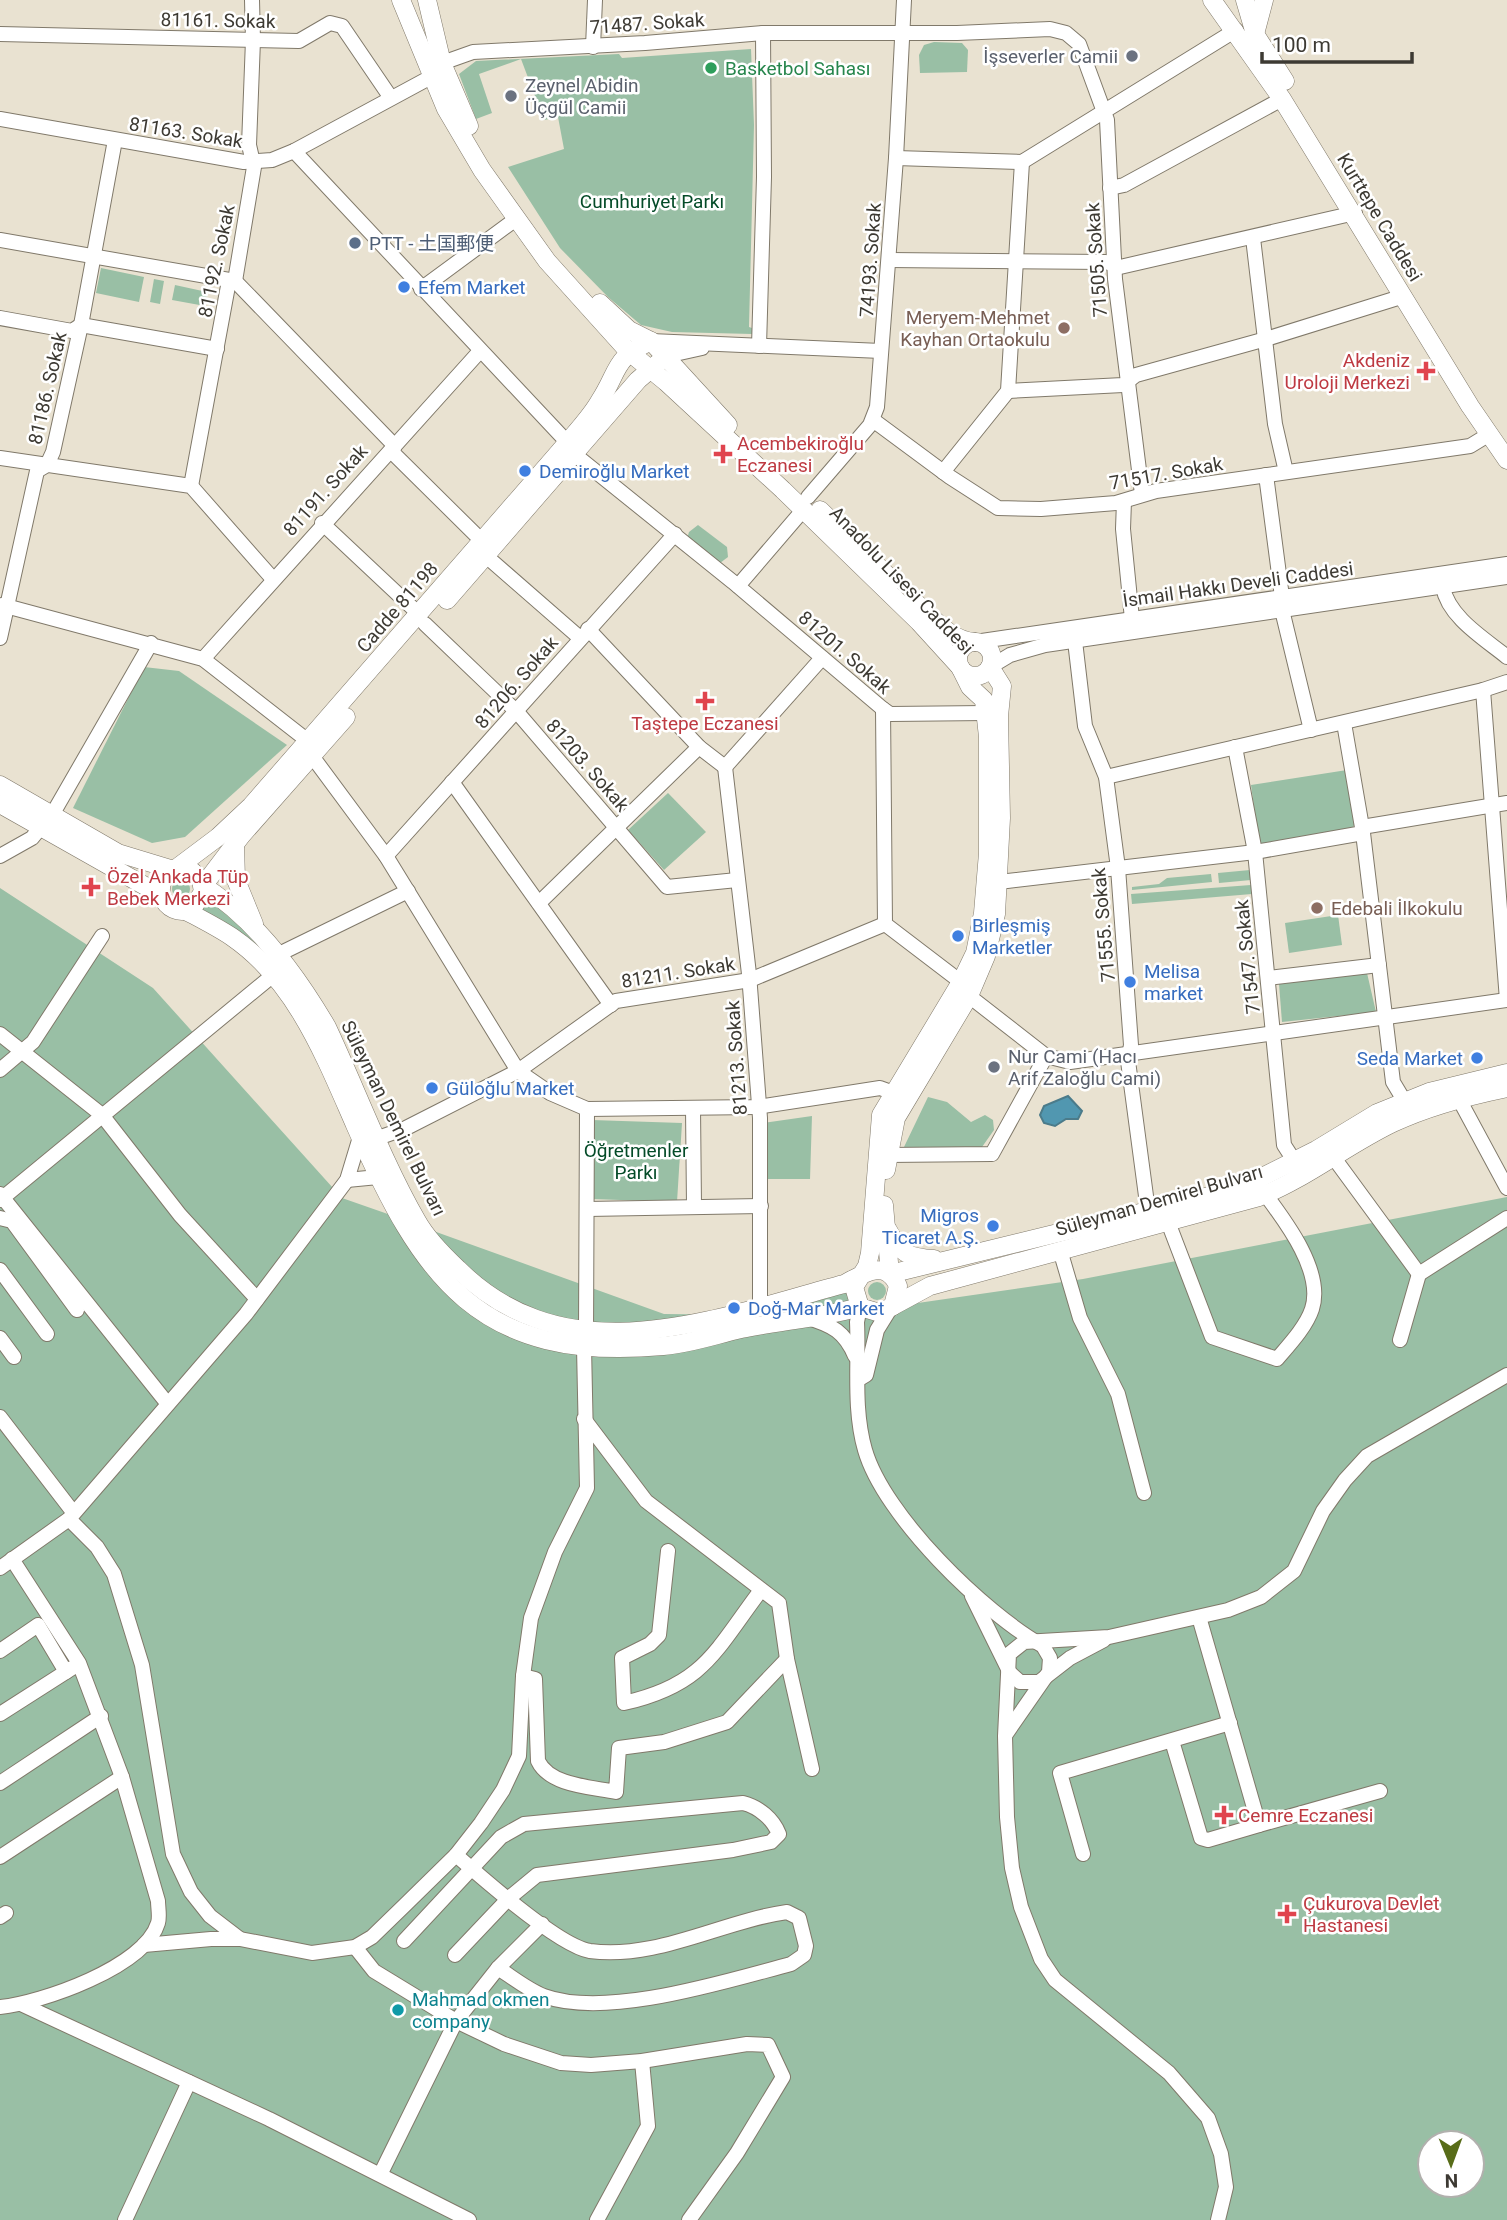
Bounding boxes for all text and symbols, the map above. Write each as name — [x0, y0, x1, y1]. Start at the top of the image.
street label: 81161. Sokak — [160, 8, 276, 33]
street label: 71487. Sokak — [589, 8, 705, 39]
scale bar — [1262, 21, 1412, 65]
text: 100 m — [1272, 33, 1331, 57]
place label: İşseverler Camii — [983, 45, 1118, 68]
marker: İşseverler Camii — [1124, 48, 1140, 64]
place label: Basketbol Sahası — [725, 57, 870, 80]
marker: Basketbol Sahası — [703, 60, 719, 76]
place label: Zeynel Abidin Üçgül Camii — [525, 74, 639, 119]
marker: Zeynel Abidin Üçgül Camii — [503, 88, 519, 104]
street label: 81163. Sokak — [127, 112, 245, 153]
street label: Kurttepe Caddesi — [1332, 149, 1427, 286]
park label: Cumhuriyet Parkı — [580, 190, 724, 213]
street label: 81192. Sokak — [193, 202, 240, 320]
street label: 74193. Sokak — [855, 202, 886, 318]
street label: 71505. Sokak — [1081, 202, 1112, 318]
place label: PTT - 土国郵便 — [369, 232, 494, 255]
marker: PTT - 土国郵便 — [347, 235, 363, 251]
place label: Efem Market — [418, 276, 526, 299]
marker: Efem Market — [396, 279, 412, 295]
place label: Meryem-Mehmet Kayhan Ortaokulu — [900, 306, 1050, 351]
marker: Meryem-Mehmet Kayhan Ortaokulu — [1056, 320, 1072, 336]
street label: 81186. Sokak — [23, 329, 72, 447]
place label: Akdeniz Uroloji Merkezi — [1285, 349, 1410, 394]
marker: Akdeniz Uroloji Merkezi — [1416, 361, 1436, 381]
place label: Acembekiroğlu Eczanesi — [737, 432, 864, 477]
street label: 81191. Sokak — [278, 440, 373, 541]
marker: Acembekiroğlu Eczanesi — [715, 446, 731, 462]
street label: 71517. Sokak — [1108, 452, 1225, 495]
place label: Demiroğlu Market — [539, 460, 690, 483]
marker: Demiroğlu Market — [517, 463, 533, 479]
street label: Anadolu Lisesi Caddesi — [825, 501, 978, 659]
street label: Cadde 81198 — [352, 557, 443, 657]
street label: İsmail Hakkı Develi Caddesi — [1121, 557, 1355, 612]
street label: 81201. Sokak — [794, 606, 896, 699]
street label: 81206. Sokak — [470, 631, 563, 733]
marker: Taştepe Eczanesi — [697, 693, 713, 709]
place label: Taştepe Eczanesi — [631, 712, 779, 735]
street label: 81203. Sokak — [541, 714, 634, 816]
place label: Özel Ankada Tüp Bebek Merkezi — [107, 865, 249, 910]
street label: 71555. Sokak — [1087, 866, 1120, 983]
marker: Özel Ankada Tüp Bebek Merkezi — [81, 877, 101, 897]
place label: Edebali İlkokulu — [1331, 897, 1463, 920]
street label: 71547. Sokak — [1230, 898, 1265, 1015]
marker: Edebali İlkokulu — [1309, 900, 1325, 916]
place label: Birleşmiş Marketler — [972, 914, 1053, 959]
marker: Birleşmiş Marketler — [950, 928, 966, 944]
street label: 81211. Sokak — [620, 952, 737, 993]
place label: Melisa market — [1144, 960, 1203, 1005]
marker: Melisa market — [1122, 974, 1138, 990]
street label: 81213. Sokak — [721, 1000, 752, 1116]
street label: Süleyman Demirel Bulvarı — [336, 1017, 451, 1220]
place label: Nur Cami (Hacı Arif Zaloğlu Cami) — [1008, 1045, 1161, 1090]
place label: Seda Market — [1357, 1047, 1463, 1070]
marker: Seda Market — [1469, 1050, 1485, 1066]
marker: Nur Cami (Hacı Arif Zaloğlu Cami) — [986, 1059, 1002, 1075]
place label: Güloğlu Market — [446, 1077, 574, 1100]
marker: Güloğlu Market — [424, 1080, 440, 1096]
park label: Öğretmenler Parkı — [584, 1139, 689, 1184]
street label: Süleyman Demirel Bulvarı — [1053, 1160, 1265, 1241]
place label: Migros Ticaret A.Ş. — [882, 1204, 979, 1249]
marker: Migros Ticaret A.Ş. — [985, 1218, 1001, 1234]
place label: Doğ-Mar Market — [748, 1297, 884, 1320]
marker: Doğ-Mar Market — [726, 1300, 742, 1316]
place label: Cemre Eczanesi — [1238, 1804, 1373, 1827]
marker: Cemre Eczanesi — [1216, 1807, 1232, 1823]
place label: Çukurova Devlet Hastanesi — [1303, 1892, 1440, 1937]
marker: Çukurova Devlet Hastanesi — [1277, 1904, 1297, 1924]
place label: Mahmad okmen company — [412, 1988, 550, 2033]
marker: Mahmad okmen company — [390, 2002, 406, 2018]
north arrow — [1416, 2129, 1486, 2199]
text: N — [1444, 2169, 1458, 2192]

